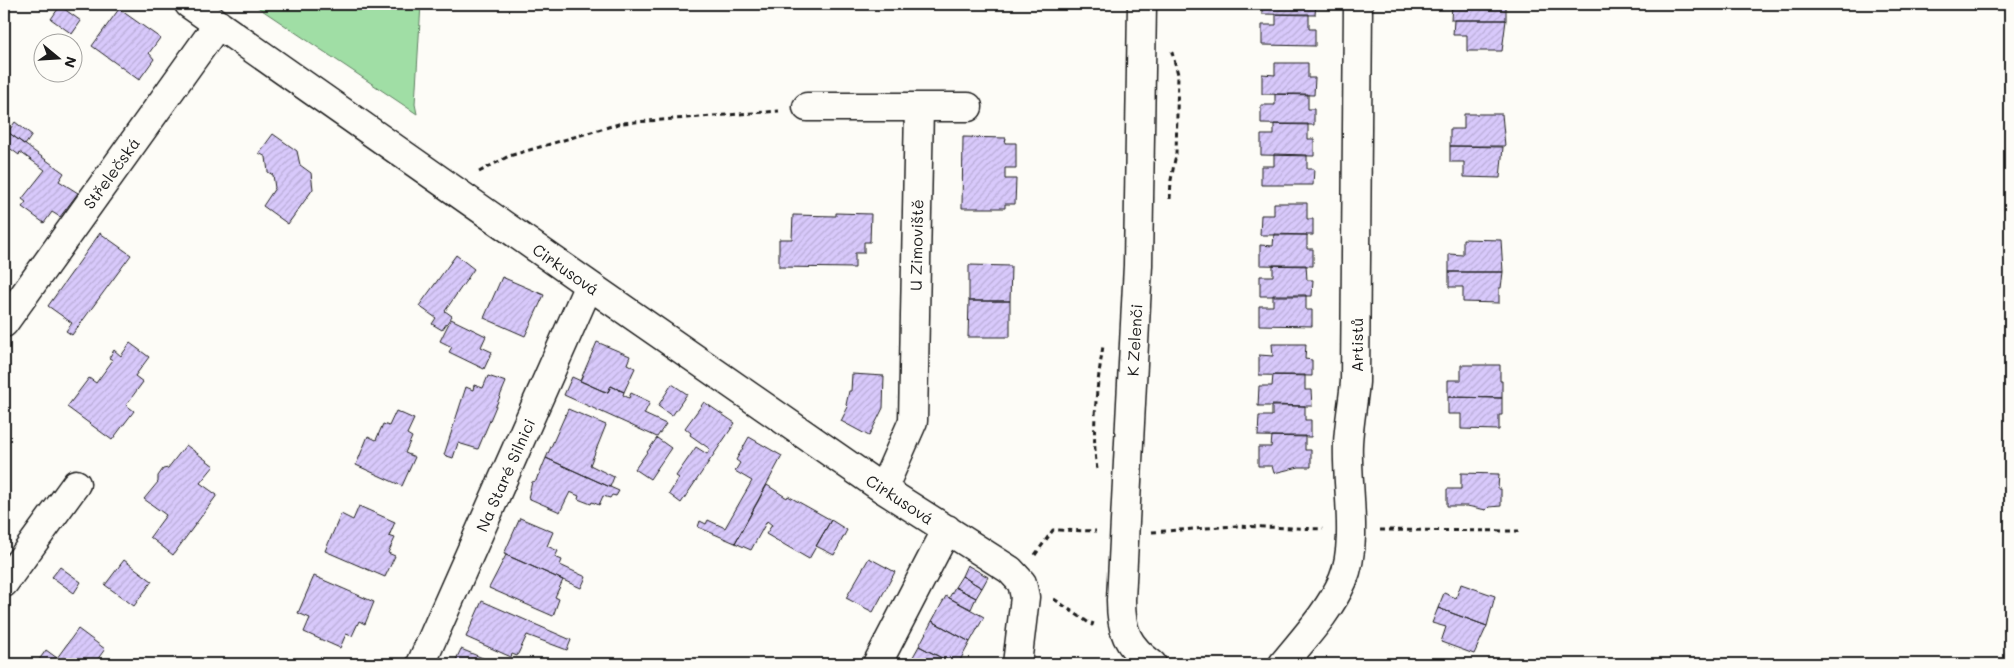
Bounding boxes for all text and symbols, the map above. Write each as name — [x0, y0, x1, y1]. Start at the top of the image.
north arrow — [32, 32, 82, 82]
text: N — [60, 54, 82, 70]
street label: Střelečská — [78, 133, 144, 213]
street label: U Zimoviště — [905, 199, 927, 291]
street label: Cirkusová — [529, 238, 603, 300]
street label: K Zelenči — [1122, 303, 1146, 377]
street label: Artistů — [1346, 318, 1367, 372]
street label: Na Staré Silnici — [471, 415, 539, 535]
street label: Cirkusová — [862, 469, 938, 529]

